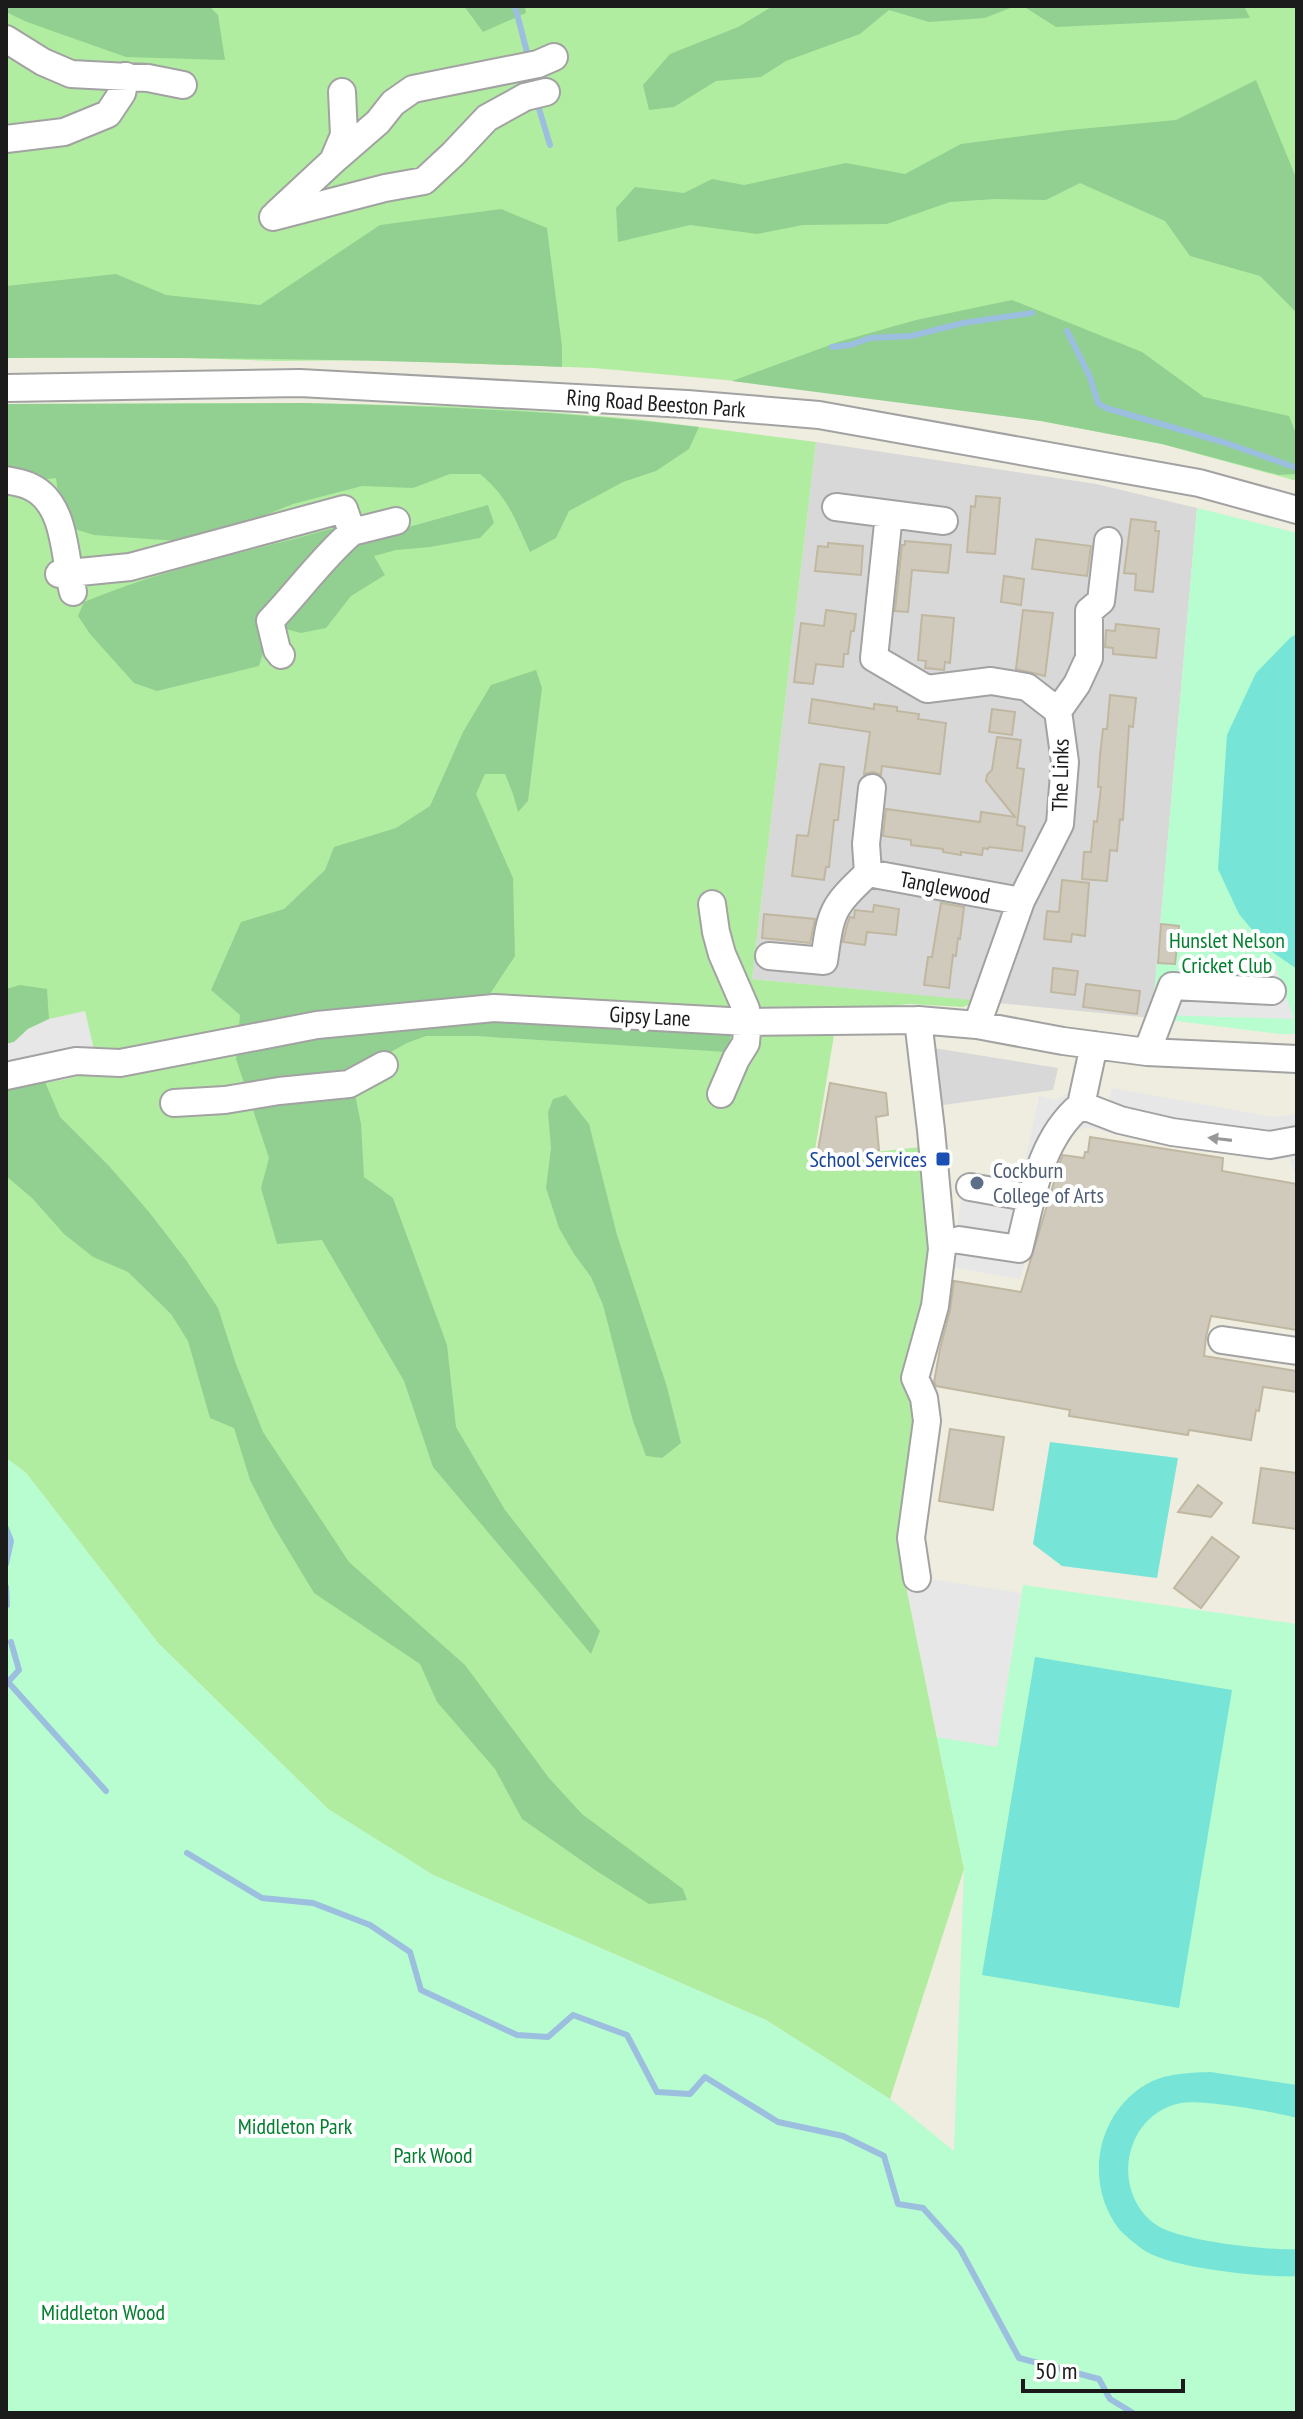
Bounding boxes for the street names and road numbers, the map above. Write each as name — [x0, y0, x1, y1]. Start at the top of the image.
street label: Ring Road Beeston Park — [565, 383, 747, 423]
street label: The Links — [1045, 738, 1075, 812]
street label: Tanglewood — [898, 865, 992, 909]
street label: Gipsy Lane — [609, 1000, 691, 1032]

